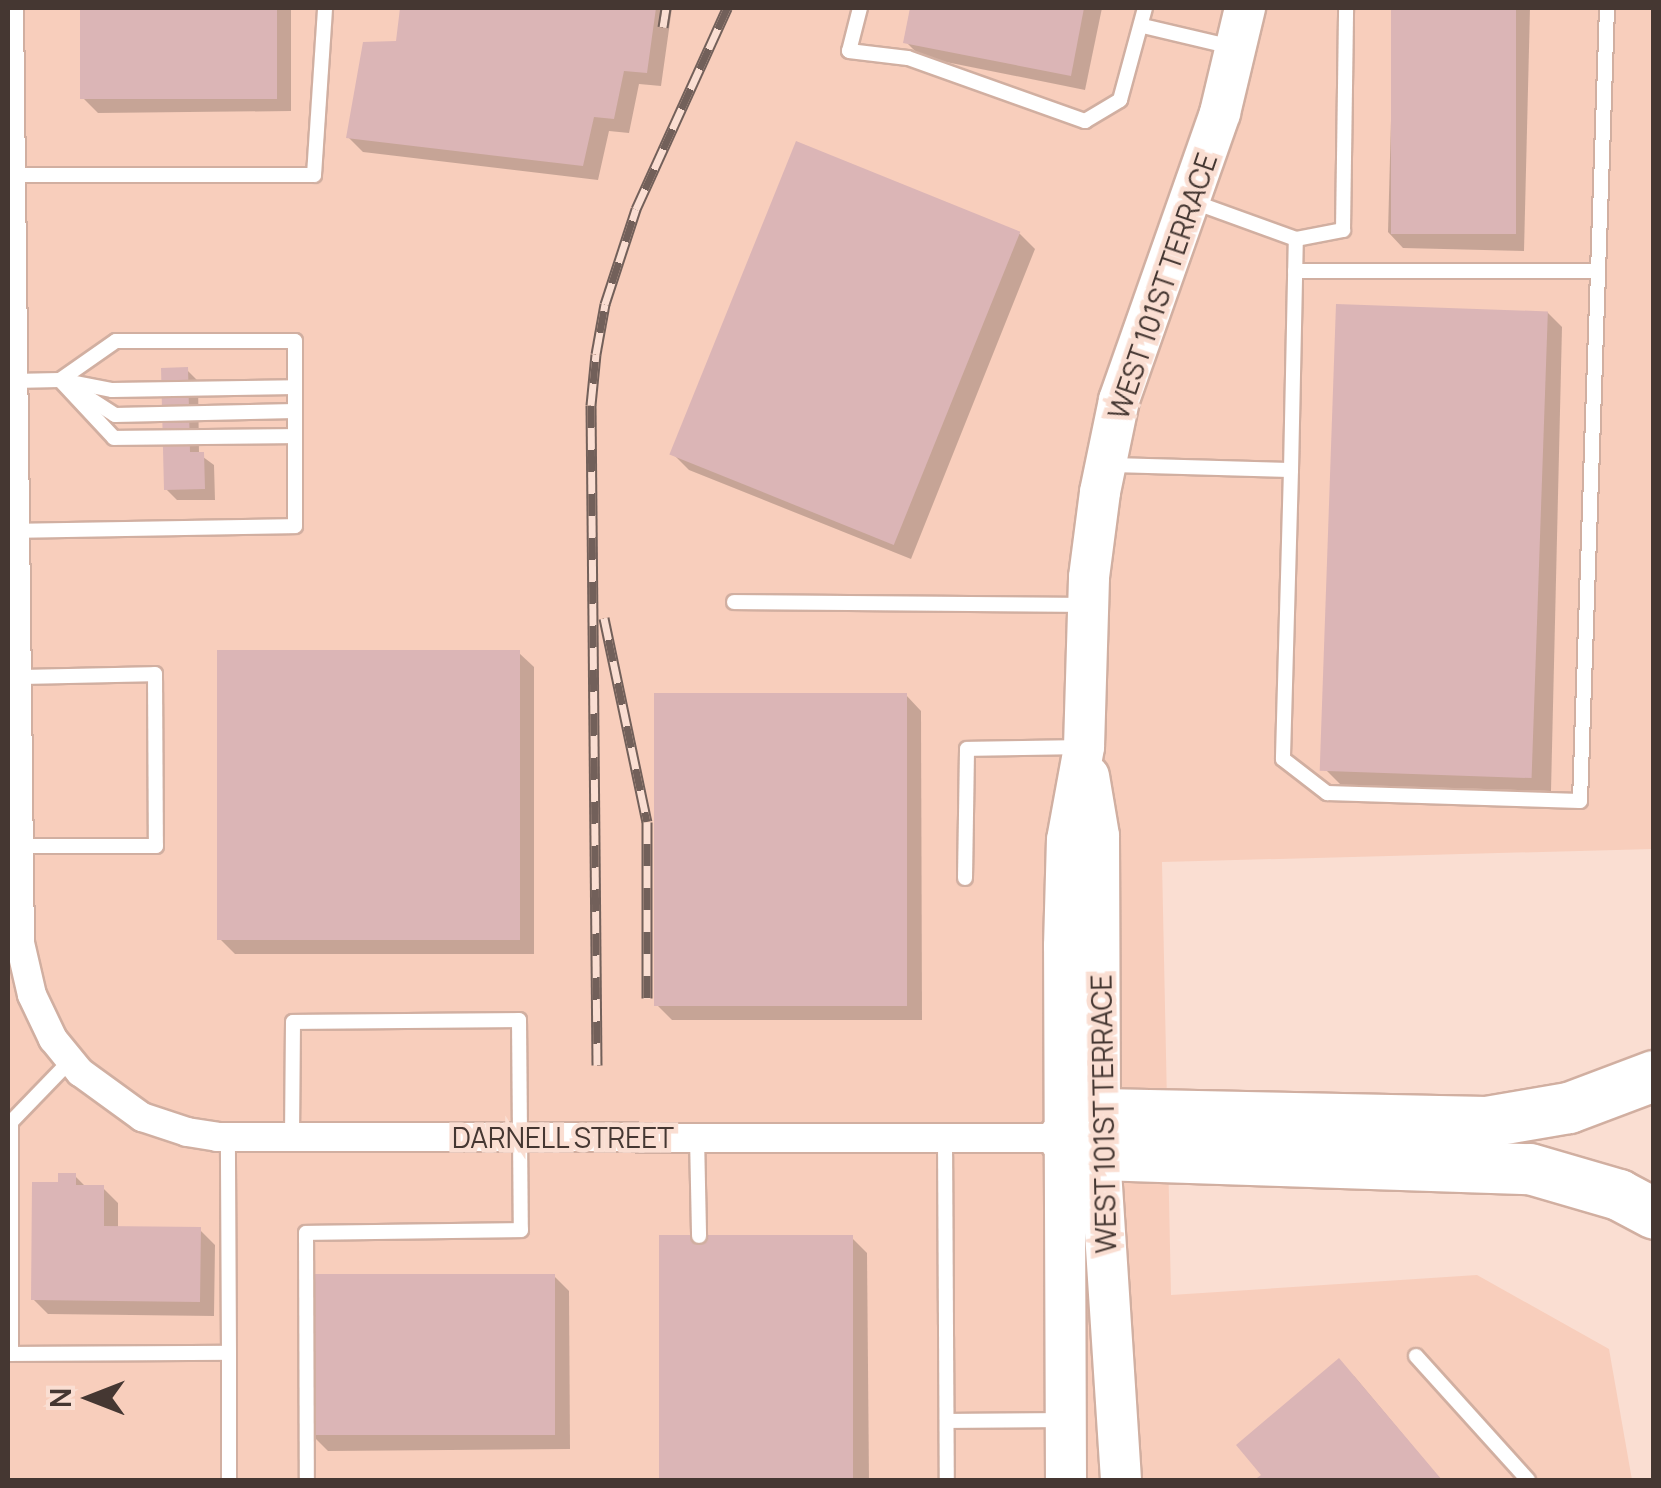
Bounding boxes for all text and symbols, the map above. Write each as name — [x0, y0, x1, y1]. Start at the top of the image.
street label: WEST 101ST TERRACE — [1100, 148, 1224, 424]
street label: WEST 101ST TERRACE — [1084, 973, 1122, 1255]
street label: DARNELL STREET — [451, 1120, 675, 1154]
north arrow — [40, 1348, 140, 1448]
text: N — [41, 1388, 79, 1408]

